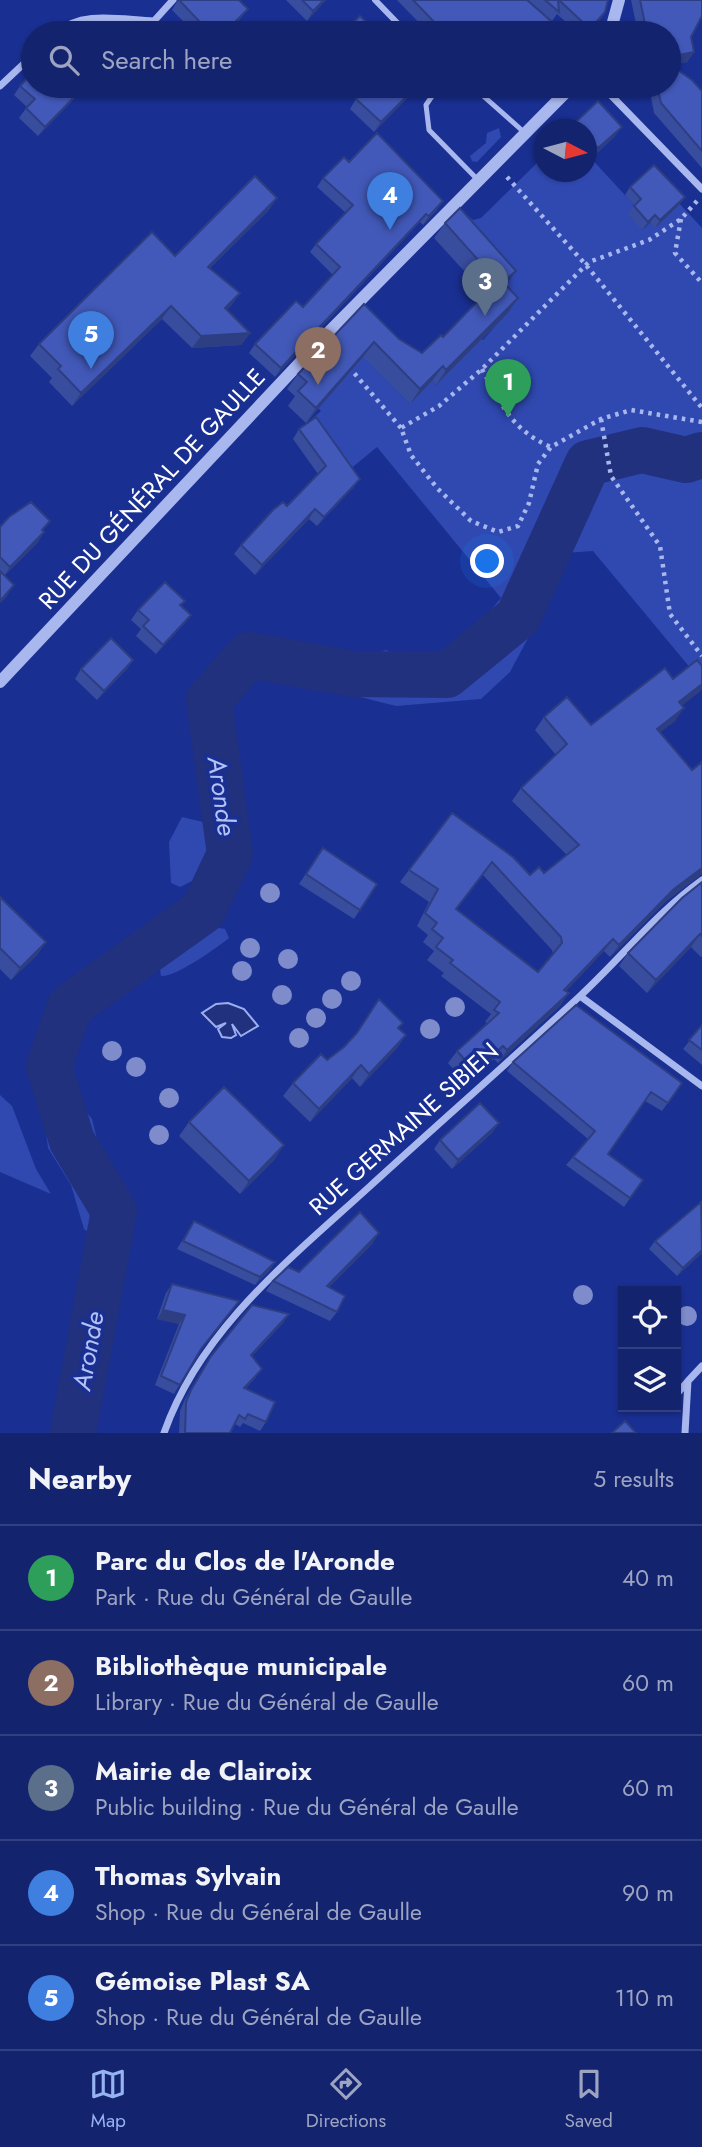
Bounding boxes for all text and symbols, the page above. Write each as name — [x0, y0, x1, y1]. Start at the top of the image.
search box — [21, 21, 681, 98]
icon: search — [45, 41, 83, 79]
text: Search here — [101, 41, 233, 79]
north arrow — [534, 119, 597, 182]
pin: 4 — [367, 172, 413, 230]
pin: 3 — [462, 258, 508, 316]
pin: 5 — [68, 311, 114, 369]
pin: 2 — [295, 327, 341, 385]
pin: 1 — [485, 359, 531, 417]
street label: RUE DU GÉNÉRAL DE GAULLE — [30, 360, 273, 617]
your location — [470, 544, 504, 578]
water label: Aronde — [198, 753, 246, 838]
street label: RUE GERMAINE SIBIEN — [301, 1034, 506, 1223]
map controls — [618, 1286, 681, 1412]
button: locate — [618, 1286, 681, 1349]
water label: Aronde — [62, 1309, 114, 1394]
button: layers — [618, 1349, 681, 1412]
text: Nearby — [28, 1457, 131, 1500]
text: 5 results — [593, 1462, 674, 1496]
text: Parc du Clos de l'Aronde — [95, 1542, 395, 1580]
text: 1 — [45, 1561, 57, 1595]
text: 40 m — [622, 1561, 674, 1595]
text: Park · Rue du Général de Gaulle — [95, 1580, 412, 1614]
text: Bibliothèque municipale — [95, 1647, 387, 1685]
text: 2 — [43, 1666, 59, 1700]
text: 60 m — [622, 1666, 674, 1700]
text: Library · Rue du Général de Gaulle — [95, 1685, 439, 1719]
text: Mairie de Clairoix — [95, 1752, 312, 1790]
text: 3 — [44, 1771, 58, 1805]
text: 60 m — [622, 1771, 674, 1805]
text: Public building · Rue du Général de Gaulle — [95, 1790, 519, 1824]
text: Thomas Sylvain — [95, 1857, 281, 1895]
text: 4 — [43, 1876, 59, 1910]
text: 90 m — [622, 1876, 674, 1910]
text: Shop · Rue du Général de Gaulle — [95, 1895, 422, 1929]
text: Gémoise Plast SA — [95, 1962, 310, 2000]
text: 5 — [44, 1981, 58, 2015]
text: 110 m — [615, 1981, 674, 2015]
text: Shop · Rue du Général de Gaulle — [95, 2000, 422, 2034]
tab: Map — [89, 2065, 127, 2134]
tab: Directions — [306, 2065, 386, 2134]
tab: Saved — [565, 2065, 613, 2134]

